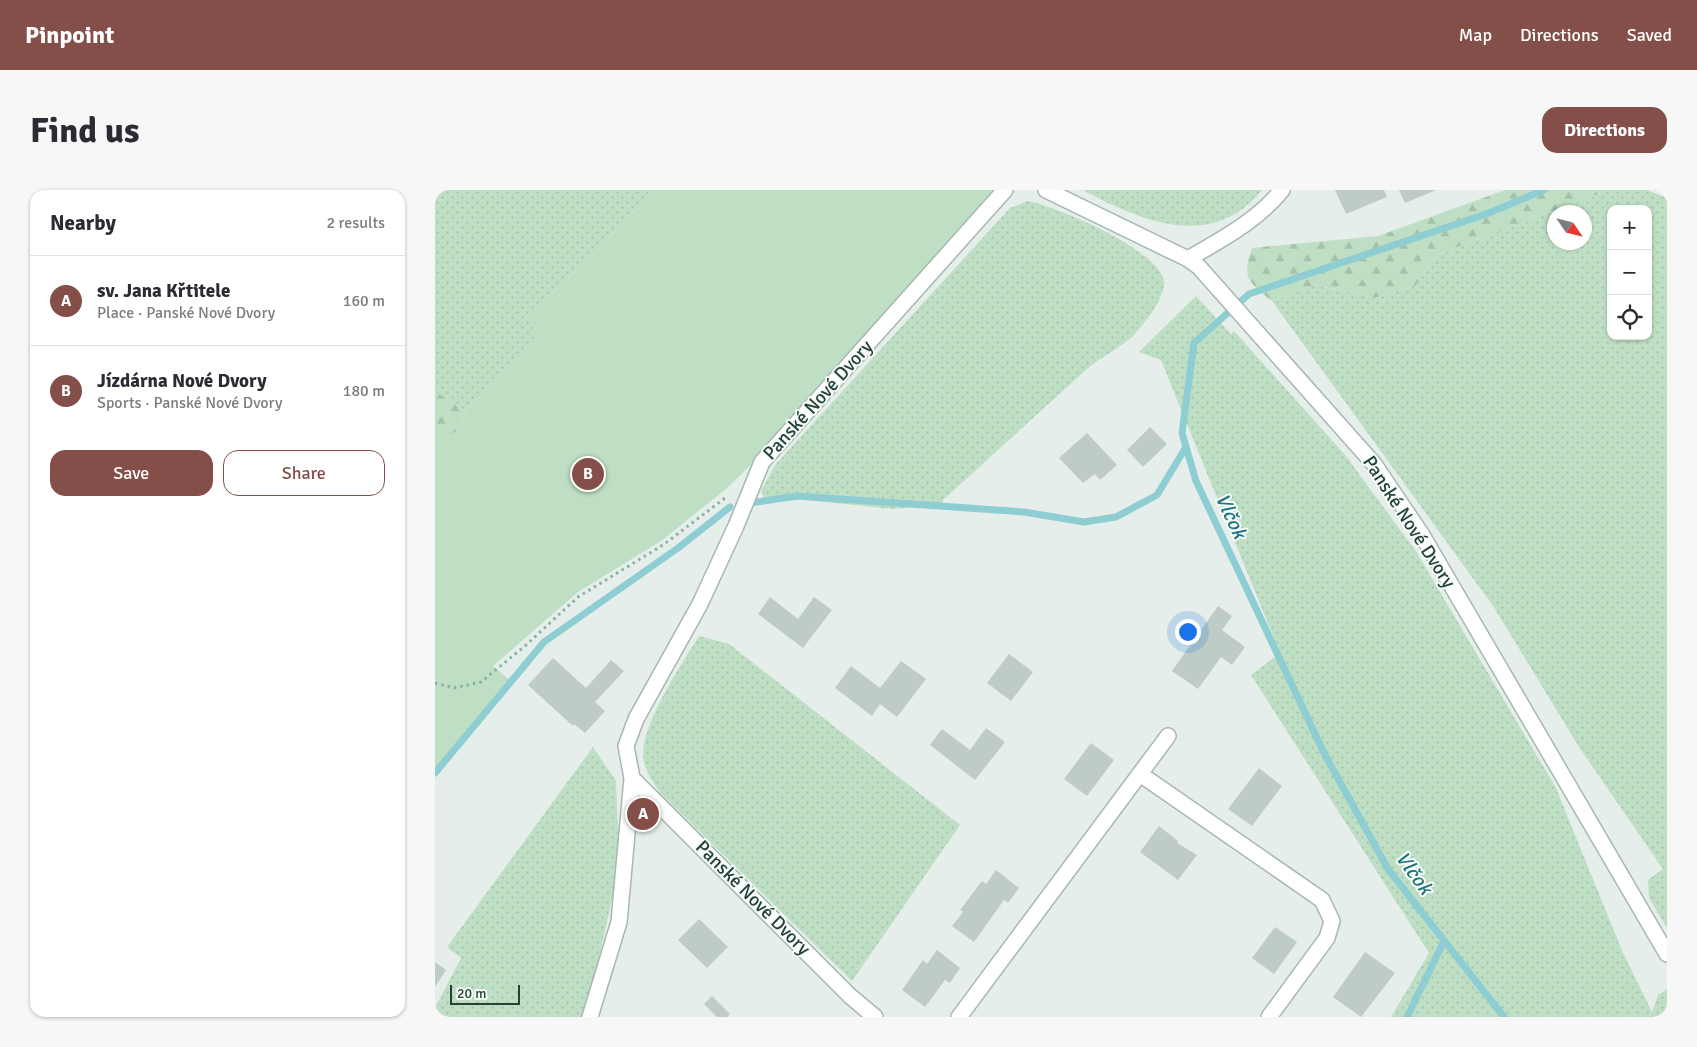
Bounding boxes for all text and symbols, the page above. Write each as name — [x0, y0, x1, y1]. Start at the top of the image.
text: Pinpoint — [25, 20, 114, 50]
text: Map — [1459, 24, 1492, 46]
text: Directions — [1520, 24, 1599, 46]
text: Saved — [1627, 24, 1672, 46]
button: Directions — [1542, 107, 1667, 153]
text: Find us — [30, 109, 140, 152]
north arrow — [1547, 205, 1592, 250]
map controls — [1607, 205, 1652, 340]
button: + — [1607, 205, 1652, 250]
text: Nearby — [50, 210, 116, 236]
text: 2 results — [326, 213, 385, 233]
button: − — [1607, 250, 1652, 295]
text: sv. Jana Křtitele — [97, 279, 230, 303]
text: A — [61, 291, 71, 311]
text: 160 m — [343, 291, 385, 311]
button: locate — [1607, 295, 1652, 340]
text: Place · Panské Nové Dvory — [97, 303, 275, 323]
street label: Panské Nové Dvory — [758, 335, 878, 465]
text: Jízdárna Nové Dvory — [97, 369, 267, 393]
text: B — [61, 381, 71, 401]
text: 180 m — [343, 381, 385, 401]
text: Sports · Panské Nové Dvory — [97, 393, 282, 413]
button: Save — [50, 450, 213, 496]
button: Share — [223, 450, 385, 496]
street label: Panské Nové Dvory — [1357, 451, 1461, 593]
pin: B — [572, 455, 604, 493]
water label: Vlčok — [1210, 489, 1253, 544]
your location — [1175, 619, 1201, 645]
pin: A — [627, 795, 659, 833]
street label: Panské Nové Dvory — [690, 835, 816, 961]
water label: Vlčok — [1390, 847, 1439, 901]
scale bar — [450, 982, 520, 1005]
text: 20 m — [457, 985, 486, 1002]

